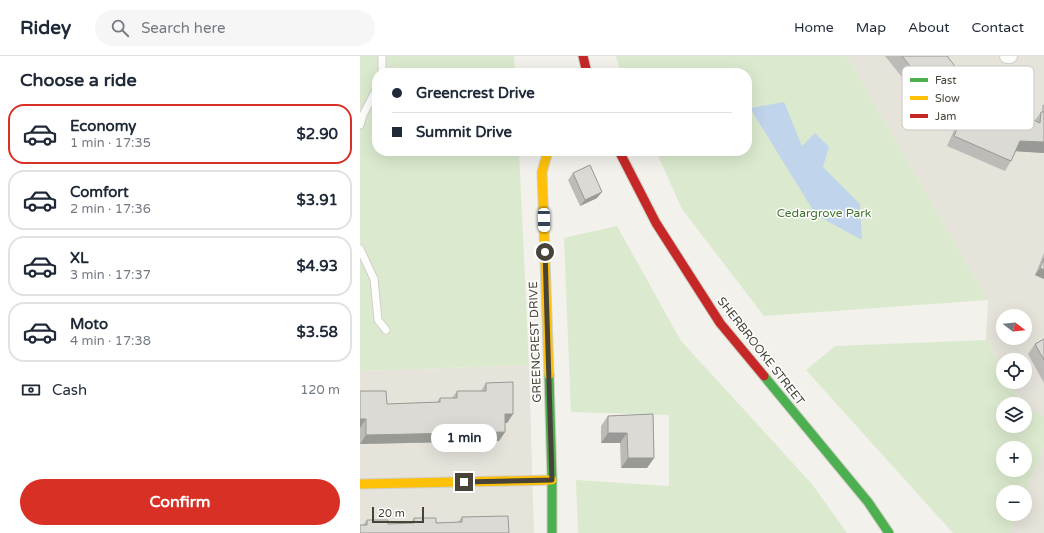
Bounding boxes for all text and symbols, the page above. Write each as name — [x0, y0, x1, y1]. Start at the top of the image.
search box — [95, 10, 375, 46]
text: Ridey — [20, 17, 71, 39]
icon: search — [109, 17, 131, 39]
text: Search here — [141, 19, 225, 37]
text: Home — [794, 19, 834, 36]
text: Map — [856, 19, 886, 36]
text: About — [908, 19, 950, 36]
text: Contact — [972, 19, 1024, 36]
legend — [902, 66, 1034, 130]
text: Choose a ride — [20, 69, 137, 91]
text: Fast — [935, 74, 956, 87]
text: Greencrest Drive — [416, 84, 535, 102]
text: Slow — [935, 92, 960, 105]
text: Jam — [935, 110, 956, 123]
icon: car — [22, 116, 58, 152]
text: Economy — [70, 117, 136, 135]
text: Summit Drive — [416, 123, 512, 141]
text: $2.90 — [297, 125, 338, 143]
text: 1 min · 17:35 — [70, 135, 151, 151]
icon: car — [22, 182, 58, 218]
text: Comfort — [70, 183, 129, 201]
text: $3.91 — [297, 191, 338, 209]
text: 2 min · 17:36 — [70, 201, 151, 217]
park label: Cedargrove Park — [777, 206, 872, 220]
car — [538, 208, 550, 232]
route start — [536, 243, 554, 261]
icon: car — [22, 248, 58, 284]
text: XL — [70, 249, 89, 267]
text: $4.93 — [297, 257, 338, 275]
text: 3 min · 17:37 — [70, 267, 151, 283]
street label: GREENCREST DRIVE — [526, 281, 544, 403]
street label: SHERBROOKE STREET — [714, 294, 808, 408]
north arrow — [996, 309, 1032, 345]
map controls — [996, 309, 1032, 521]
icon: car — [22, 314, 58, 350]
text: Moto — [70, 315, 108, 333]
text: $3.58 — [297, 323, 338, 341]
text: 4 min · 17:38 — [70, 333, 151, 349]
button: locate — [996, 353, 1032, 389]
icon: cash — [20, 379, 42, 401]
text: Cash — [52, 381, 87, 399]
text: 120 m — [300, 382, 340, 398]
button: layers — [996, 397, 1032, 433]
callout: 1 min — [431, 424, 497, 452]
text: 1 min — [447, 430, 481, 446]
button: + — [996, 441, 1032, 477]
route end — [455, 473, 473, 491]
button: Confirm — [20, 479, 340, 525]
button: − — [996, 485, 1032, 521]
scale bar — [372, 505, 424, 524]
text: 20 m — [378, 507, 405, 520]

